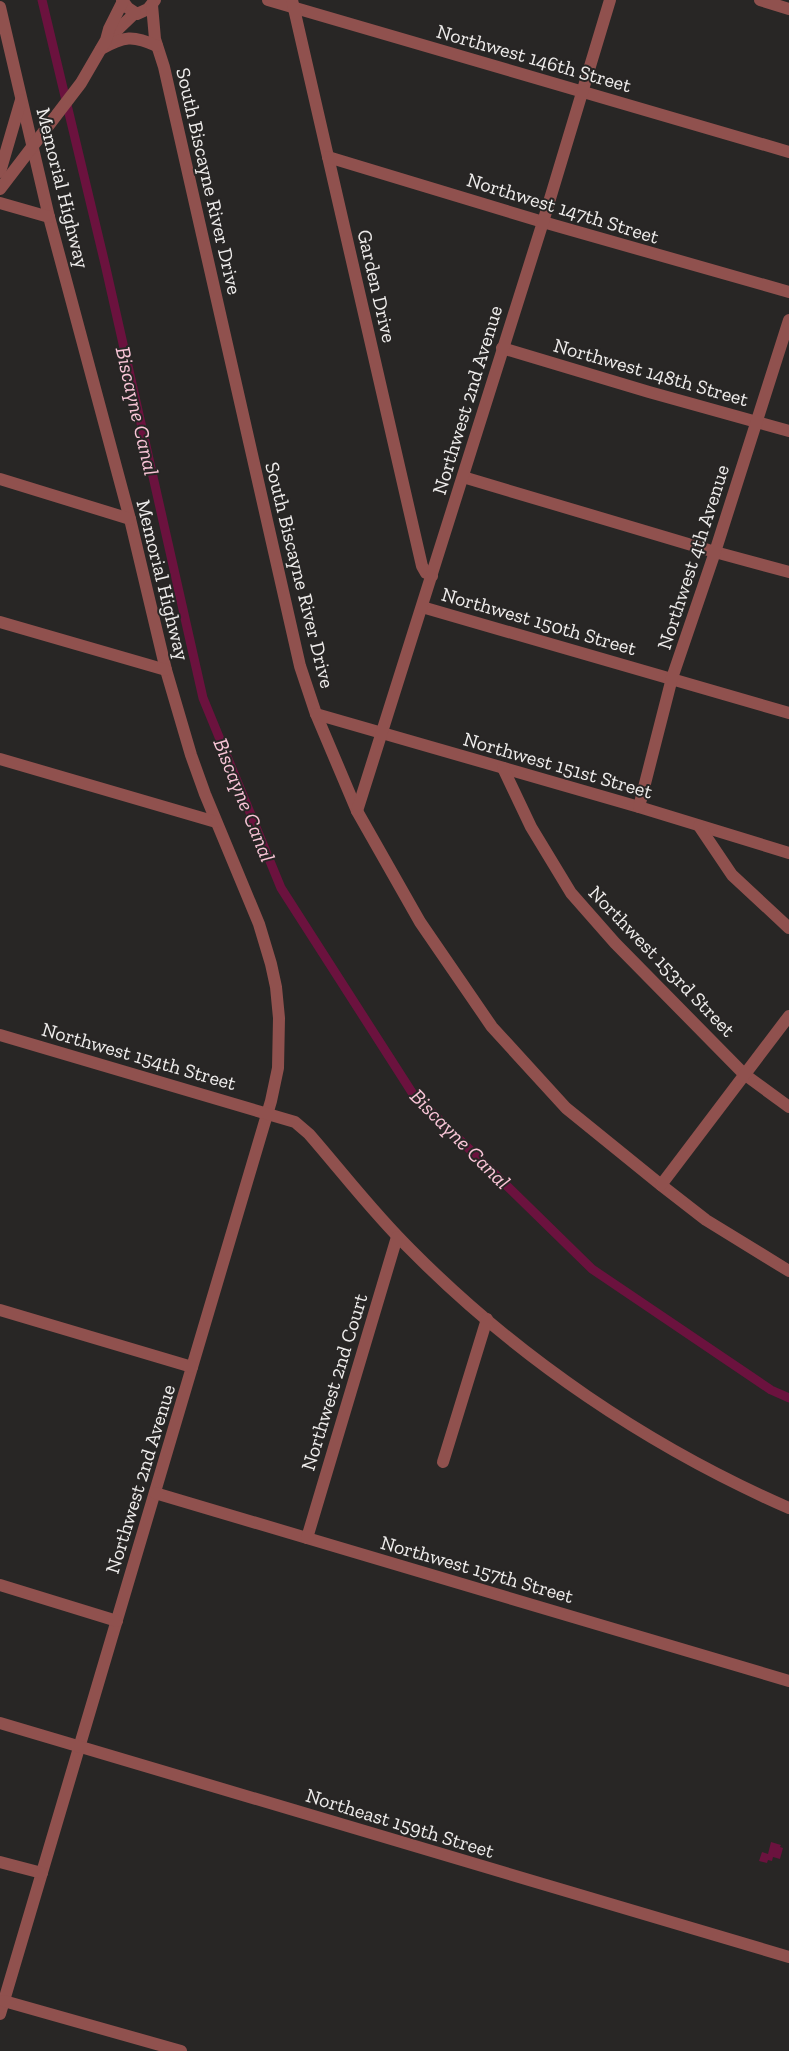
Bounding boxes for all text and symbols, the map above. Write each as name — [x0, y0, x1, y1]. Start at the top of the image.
street label: Northwest 146th Street — [434, 19, 635, 97]
street label: South Biscayne River Drive — [171, 65, 247, 297]
street label: Memorial Highway — [31, 105, 95, 272]
street label: Northwest 147th Street — [464, 167, 663, 249]
street label: Garden Drive — [352, 227, 402, 345]
street label: Northwest 2nd Avenue — [427, 303, 507, 497]
street label: Northwest 148th Street — [551, 333, 752, 411]
water label: Biscayne Canal — [111, 344, 164, 478]
street label: South Biscayne River Drive — [260, 459, 340, 691]
street label: Northwest 4th Avenue — [652, 462, 734, 652]
street label: Memorial Highway — [131, 497, 195, 664]
street label: Northwest 150th Street — [439, 582, 640, 660]
street label: Northwest 151st Street — [461, 727, 656, 804]
water label: Biscayne Canal — [208, 734, 281, 865]
street label: Northwest 153rd Street — [584, 880, 741, 1042]
street label: Northwest 154th Street — [39, 1017, 239, 1095]
water label: Biscayne Canal — [405, 1083, 516, 1194]
street label: Northwest 2nd Court — [296, 1290, 373, 1473]
street label: Northwest 2nd Avenue — [100, 1382, 180, 1576]
street label: Northwest 157th Street — [378, 1530, 577, 1608]
street label: Northeast 159th Street — [303, 1783, 498, 1863]

